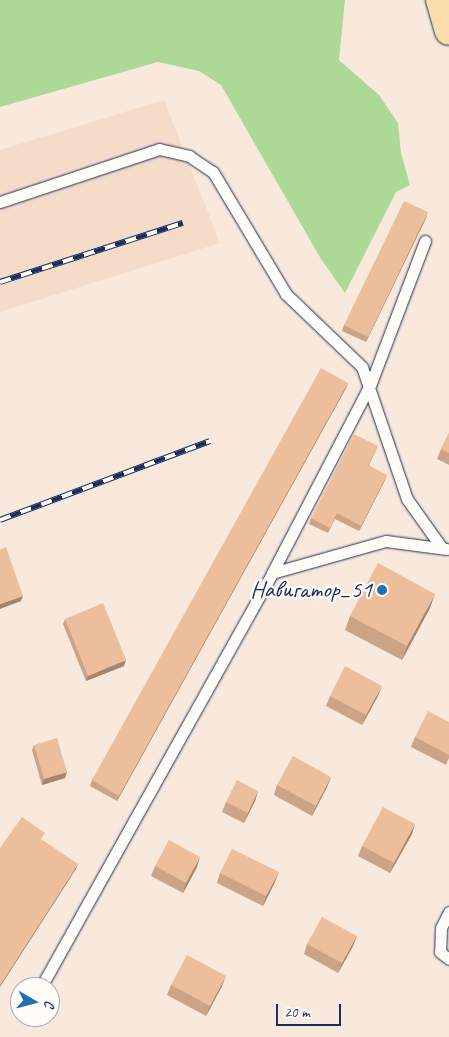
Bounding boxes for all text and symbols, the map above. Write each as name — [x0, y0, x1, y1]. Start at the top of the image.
place label: Навигатор_51 — [250, 576, 372, 604]
marker: Навигатор_51 — [376, 584, 388, 596]
north arrow — [10, 977, 60, 1027]
scale bar — [279, 994, 344, 1026]
text: С — [40, 999, 58, 1009]
text: 20 m — [284, 1003, 310, 1022]

